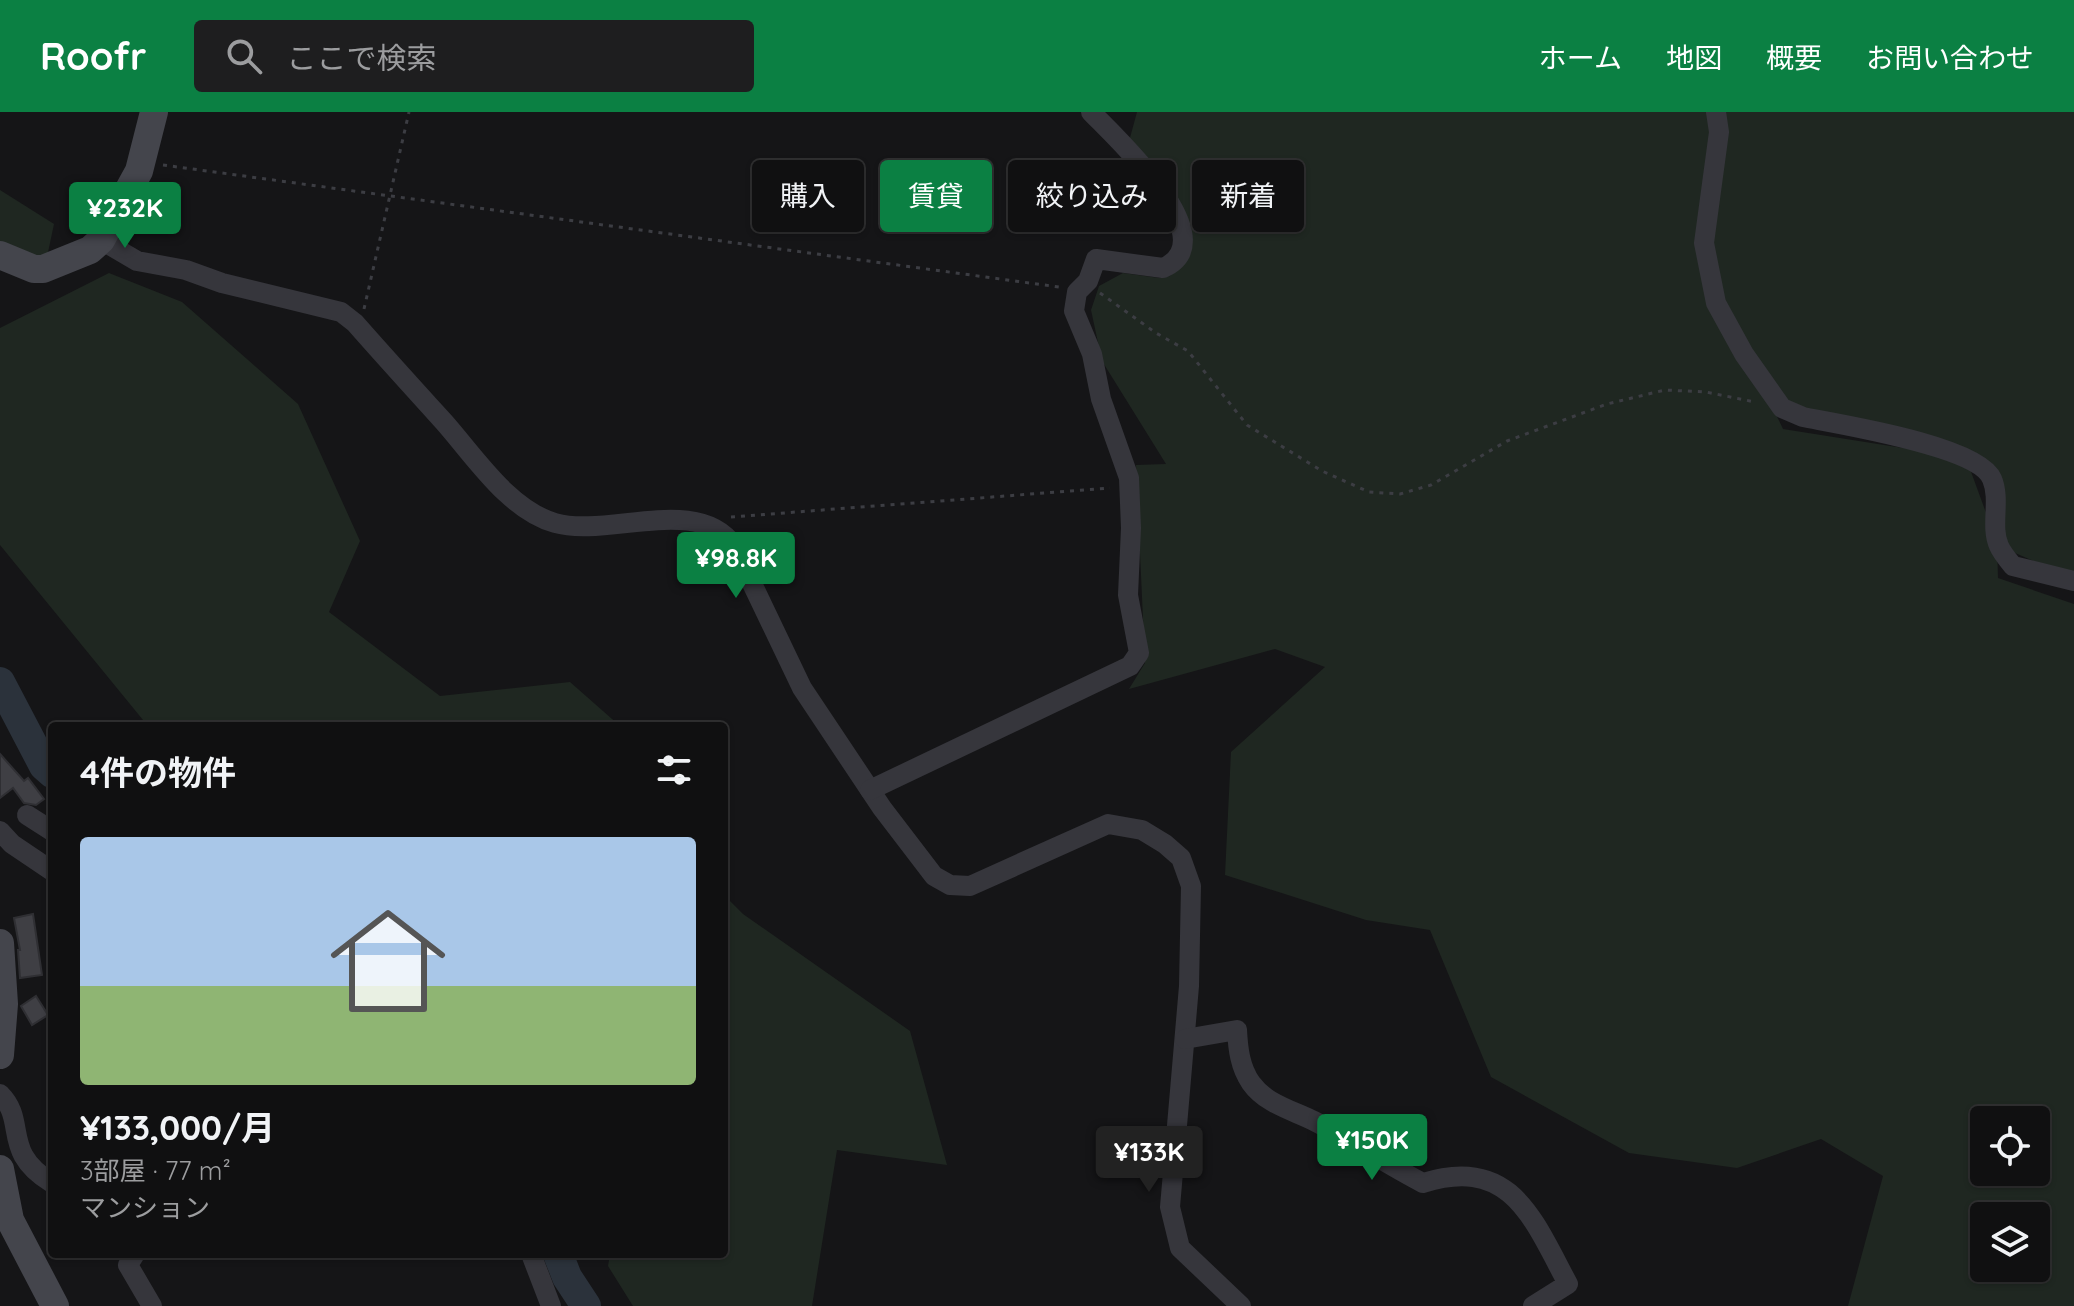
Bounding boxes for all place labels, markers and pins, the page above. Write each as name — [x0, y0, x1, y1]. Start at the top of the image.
pin: ¥232K — [69, 182, 181, 250]
pin: ¥98.8K — [671, 532, 801, 600]
pin: ¥150K — [1316, 1114, 1428, 1182]
pin: ¥133K — [1093, 1126, 1205, 1194]

